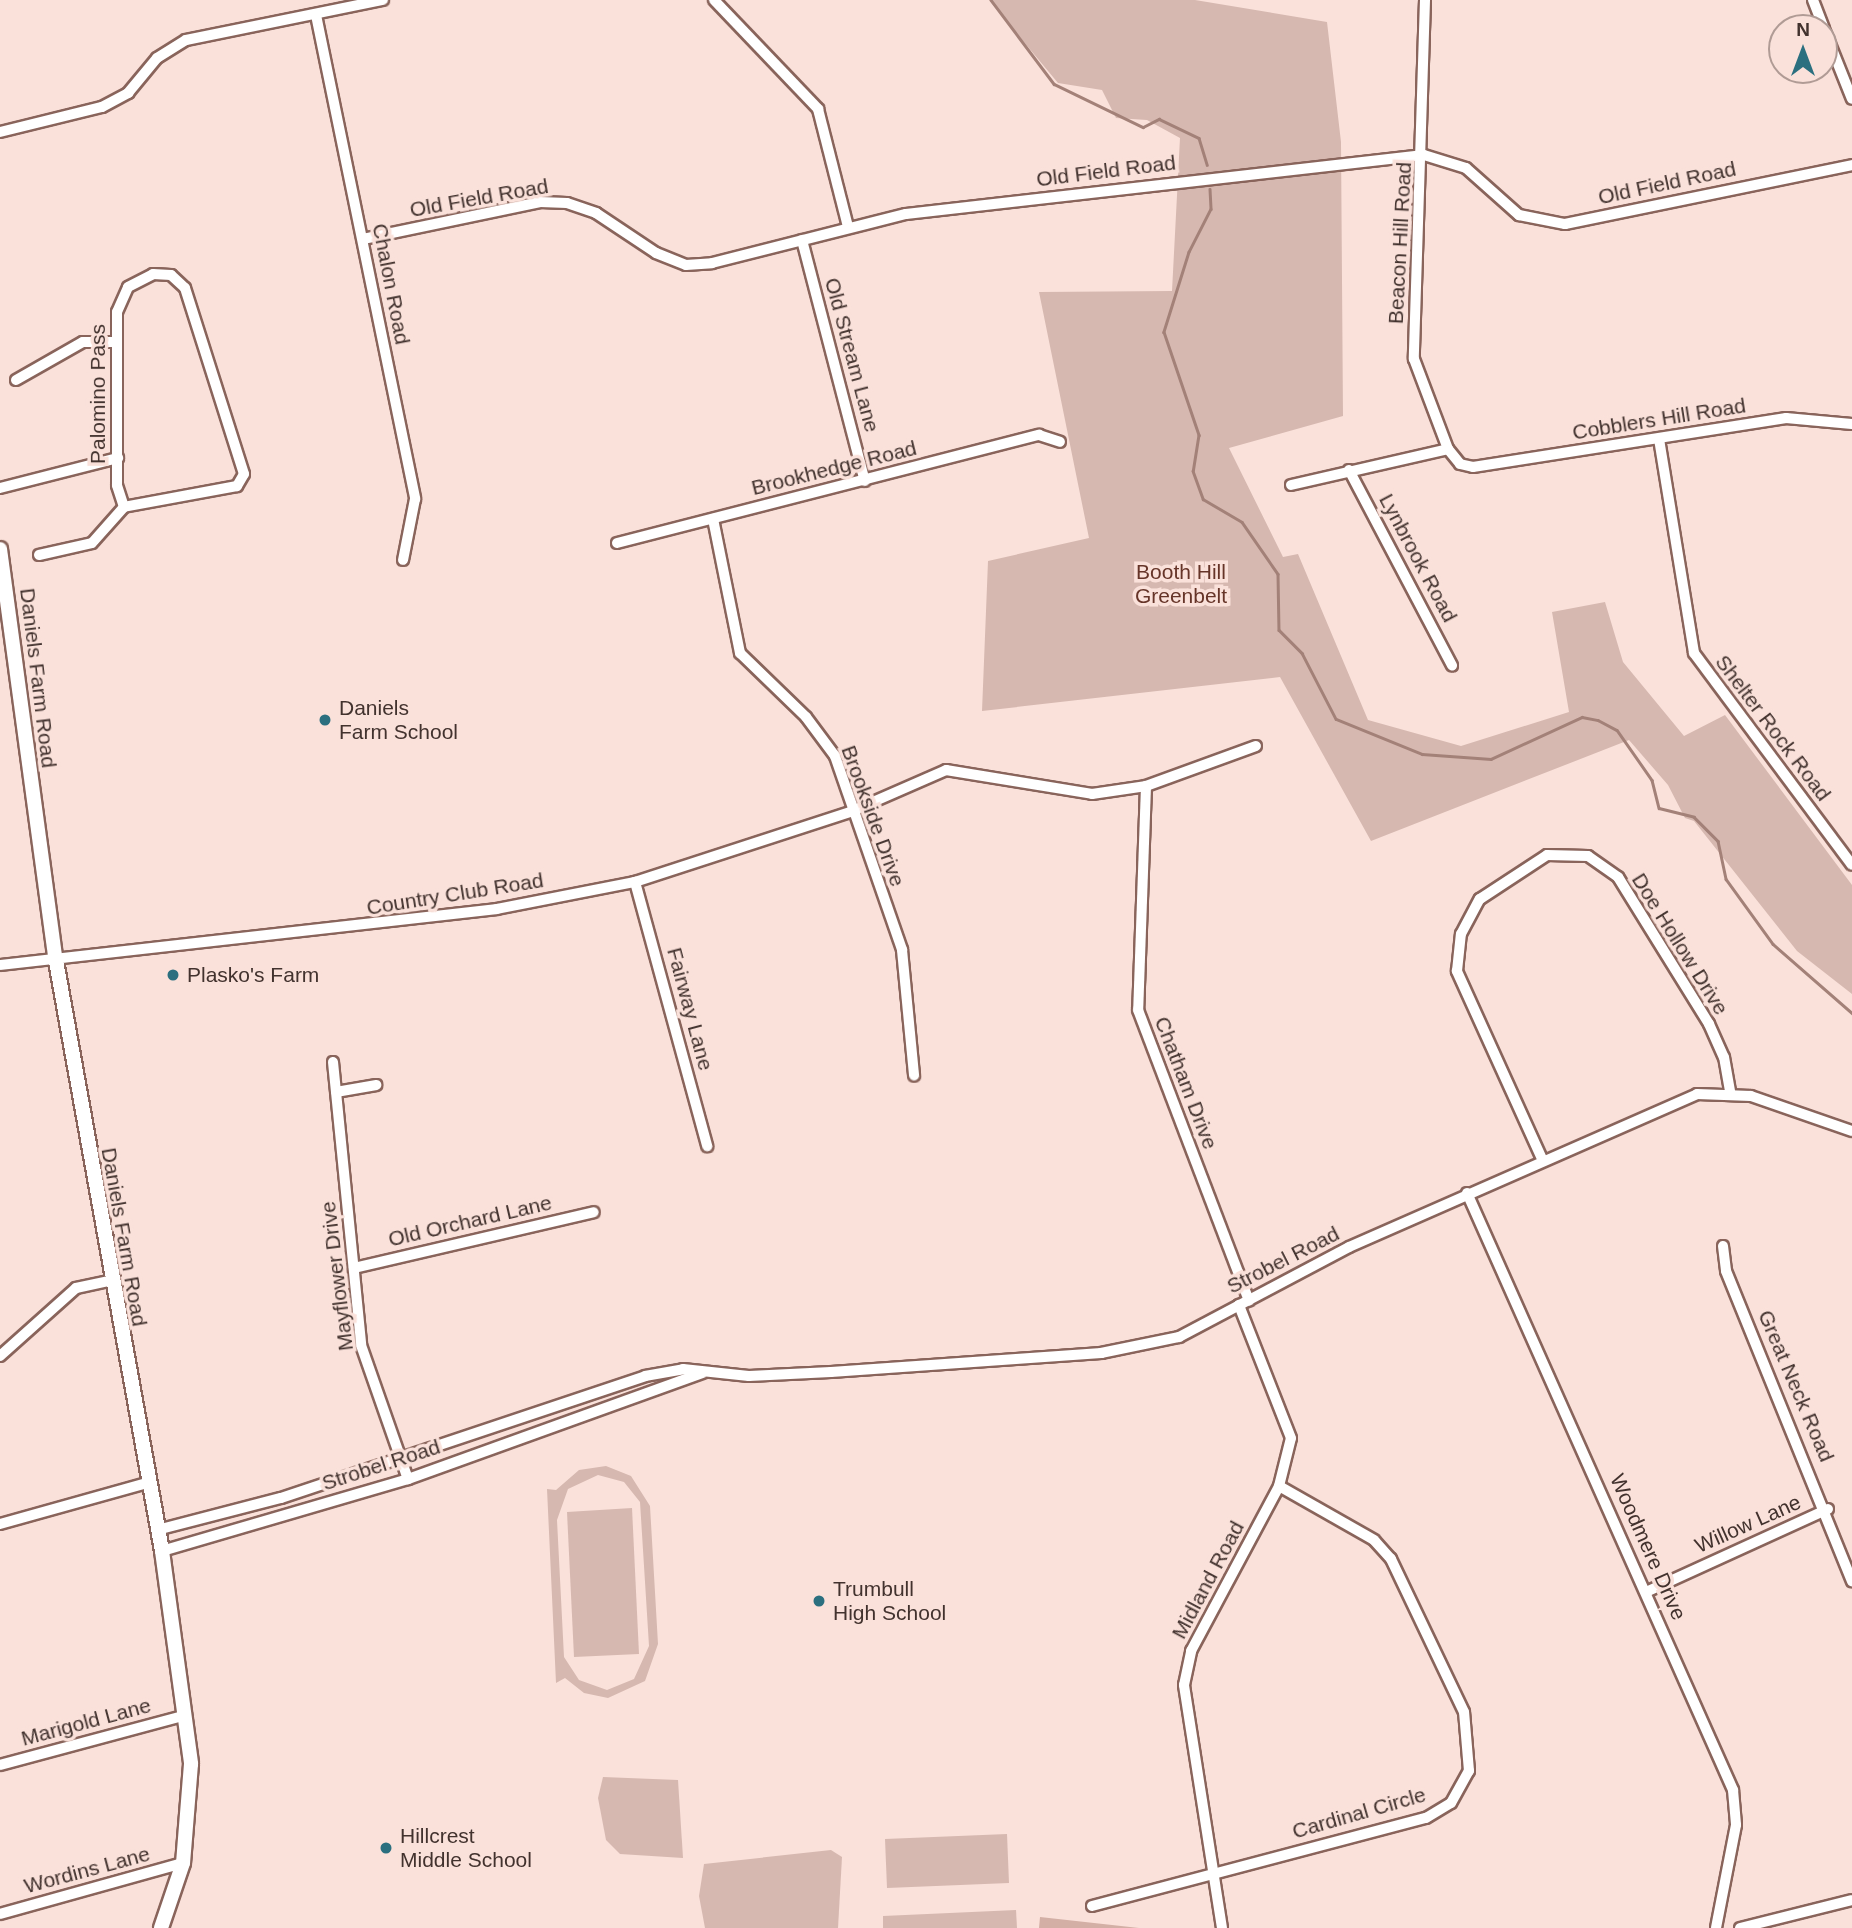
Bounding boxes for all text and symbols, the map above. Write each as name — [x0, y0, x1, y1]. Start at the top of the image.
north arrow — [1768, 14, 1838, 84]
text: N — [1796, 19, 1810, 40]
street label: Old Field Road — [1035, 150, 1177, 192]
street label: Old Field Road — [1596, 156, 1738, 210]
street label: Beacon Hill Road — [1383, 161, 1417, 325]
street label: Old Field Road — [408, 173, 550, 223]
street label: Chalon Road — [367, 221, 415, 347]
street label: Old Stream Lane — [819, 275, 885, 435]
street label: Palomino Pass — [85, 324, 111, 464]
street label: Cobblers Hill Road — [1571, 393, 1747, 445]
street label: Brookhedge Road — [749, 435, 919, 501]
street label: Lynbrook Road — [1374, 490, 1462, 626]
park label: Booth Hill Greenbelt — [1135, 559, 1227, 609]
street label: Daniels Farm Road — [14, 587, 62, 769]
street label: Shelter Rock Road — [1710, 650, 1836, 806]
place label: Daniels Farm School — [339, 695, 458, 745]
marker: Daniels Farm School — [317, 712, 333, 728]
street label: Brookside Drive — [836, 742, 910, 890]
street label: Country Club Road — [365, 868, 545, 920]
street label: Doe Hollow Drive — [1626, 869, 1734, 1019]
street label: Fairway Lane — [662, 945, 718, 1073]
place label: Plasko's Farm — [187, 962, 319, 988]
marker: Plasko's Farm — [165, 967, 181, 983]
street label: Chatham Drive — [1149, 1013, 1223, 1153]
street label: Daniels Farm Road — [96, 1146, 152, 1328]
street label: Old Orchard Lane — [386, 1190, 554, 1252]
street label: Mayflower Drive — [315, 1200, 359, 1352]
street label: Strobel Road — [1223, 1221, 1343, 1299]
street label: Great Neck Road — [1753, 1306, 1839, 1466]
street label: Strobel Road — [319, 1434, 443, 1496]
street label: Woodmere Drive — [1605, 1470, 1691, 1624]
street label: Willow Lane — [1691, 1489, 1805, 1559]
street label: Midland Road — [1166, 1517, 1250, 1643]
place label: Trumbull High School — [833, 1576, 946, 1626]
marker: Trumbull High School — [811, 1593, 827, 1609]
street label: Marigold Lane — [18, 1693, 154, 1751]
street label: Cardinal Circle — [1289, 1782, 1429, 1844]
place label: Hillcrest Middle School — [400, 1823, 532, 1873]
marker: Hillcrest Middle School — [378, 1840, 394, 1856]
street label: Wordins Lane — [21, 1841, 153, 1899]

